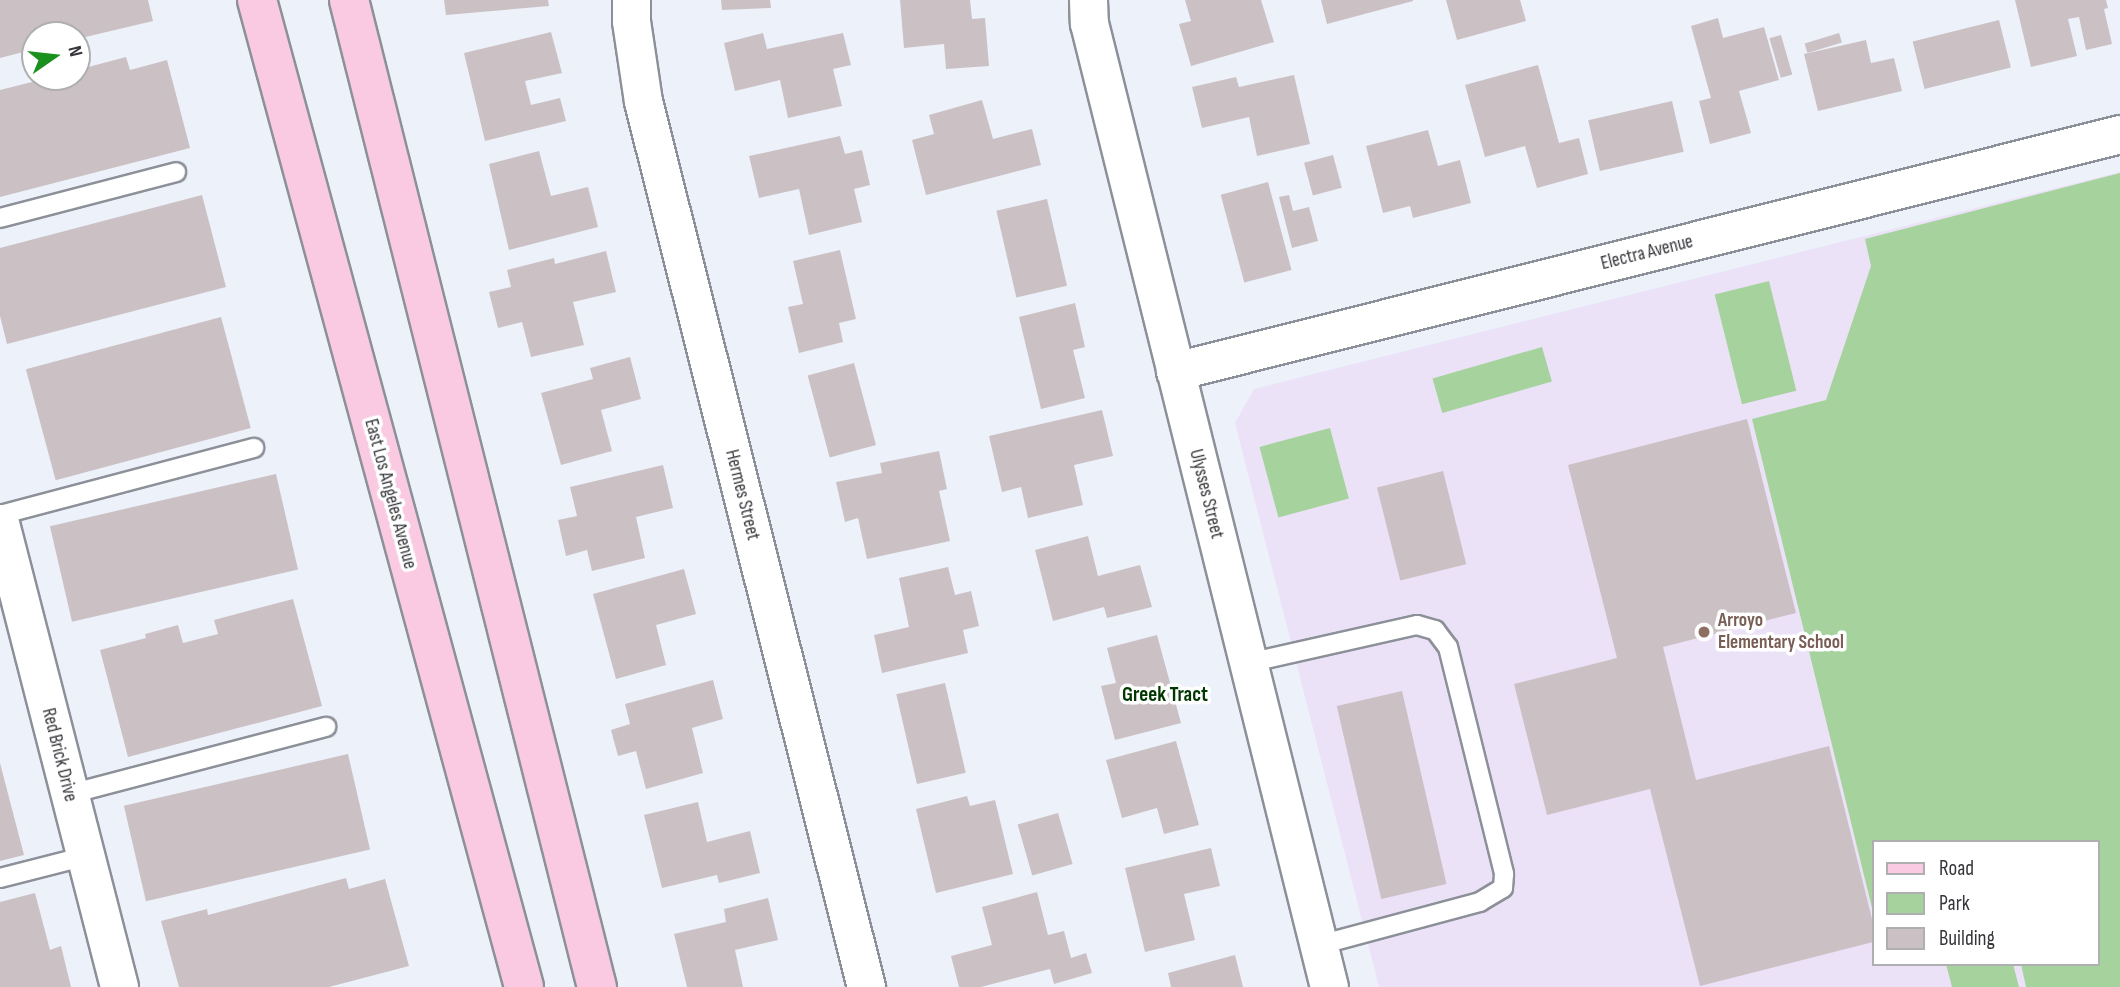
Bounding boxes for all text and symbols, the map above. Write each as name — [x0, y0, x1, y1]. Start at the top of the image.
north arrow — [21, 21, 91, 91]
text: N — [63, 44, 87, 59]
street label: Electra Avenue — [1599, 231, 1695, 275]
street label: East Los Angeles Avenue — [359, 417, 421, 571]
street label: Hermes Street — [720, 447, 764, 543]
street label: Ulysses Street — [1184, 447, 1228, 541]
place label: Arroyo Elementary School — [1718, 610, 1844, 654]
marker: Arroyo Elementary School — [1696, 624, 1712, 640]
district label: Greek Tract — [1122, 682, 1208, 708]
street label: Red Brick Drive — [36, 706, 82, 804]
legend — [1871, 840, 2099, 966]
text: Road — [1939, 856, 1974, 881]
text: Park — [1939, 891, 1970, 916]
text: Building — [1939, 926, 1995, 951]

